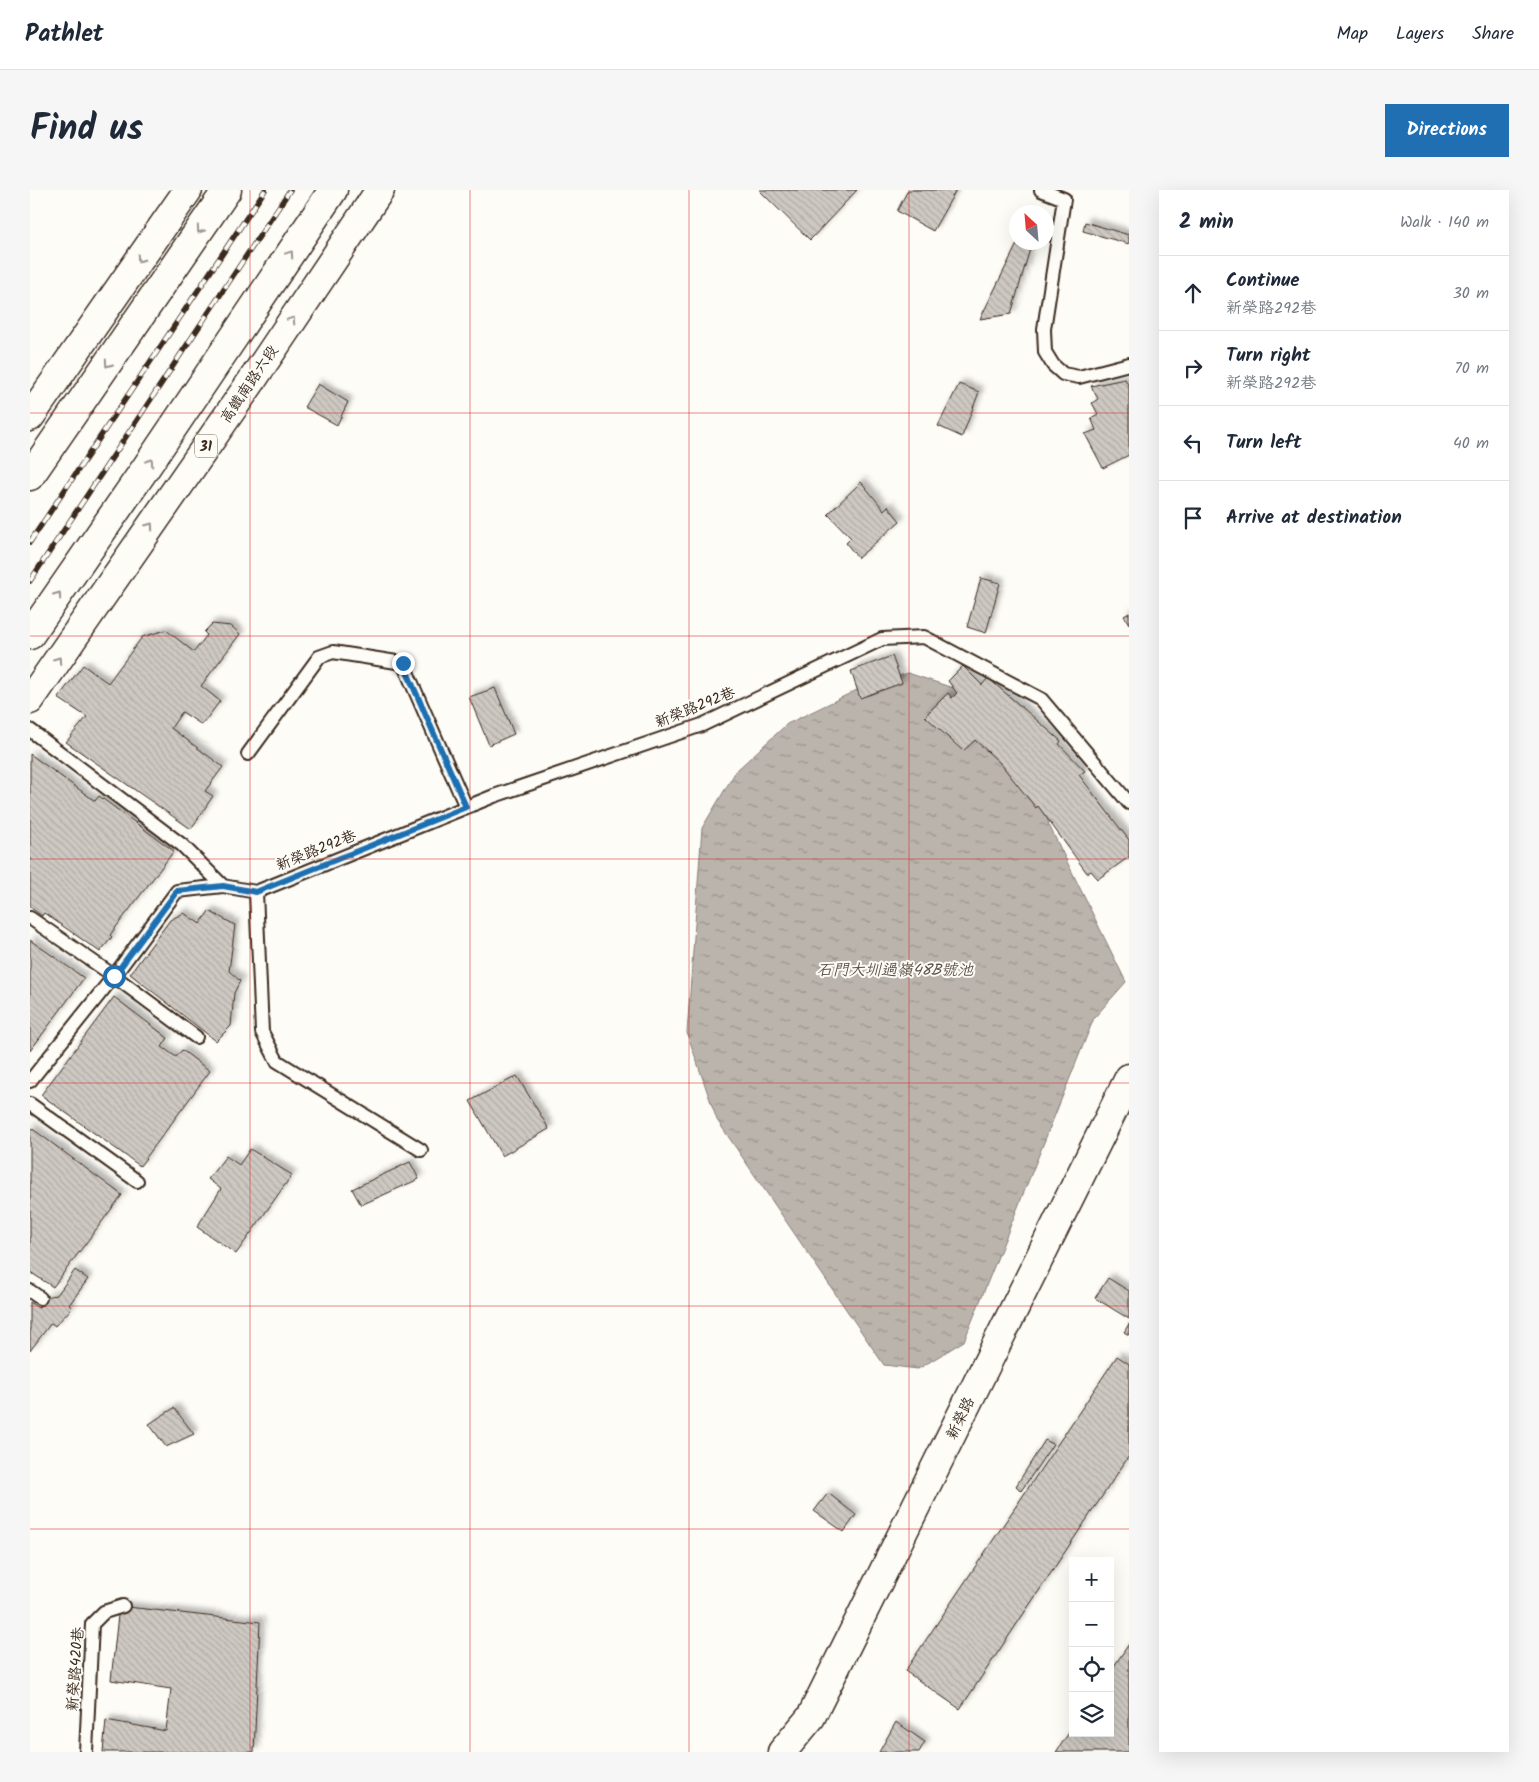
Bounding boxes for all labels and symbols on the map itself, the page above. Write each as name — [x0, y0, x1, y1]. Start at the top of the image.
north arrow — [1009, 205, 1054, 250]
one-way arrow — [197, 225, 206, 234]
one-way arrow — [284, 251, 293, 260]
one-way arrow — [137, 253, 146, 263]
one-way arrow — [286, 316, 295, 326]
street label: 高鐵南路六段 — [215, 341, 285, 429]
one-way arrow — [105, 358, 114, 368]
road number: 31 — [195, 435, 217, 458]
one-way arrow — [144, 458, 153, 467]
one-way arrow — [144, 522, 153, 532]
one-way arrow — [52, 592, 61, 601]
route end — [392, 652, 415, 675]
one-way arrow — [52, 656, 61, 665]
street label: 新榮路292巷 — [652, 681, 739, 735]
street label: 新榮路292巷 — [273, 824, 360, 878]
water label: 石門大圳過嶺48B號池 — [817, 958, 974, 983]
route start — [103, 965, 126, 988]
street label: 新榮路 — [940, 1393, 982, 1444]
street label: 新榮路420巷 — [61, 1626, 91, 1712]

